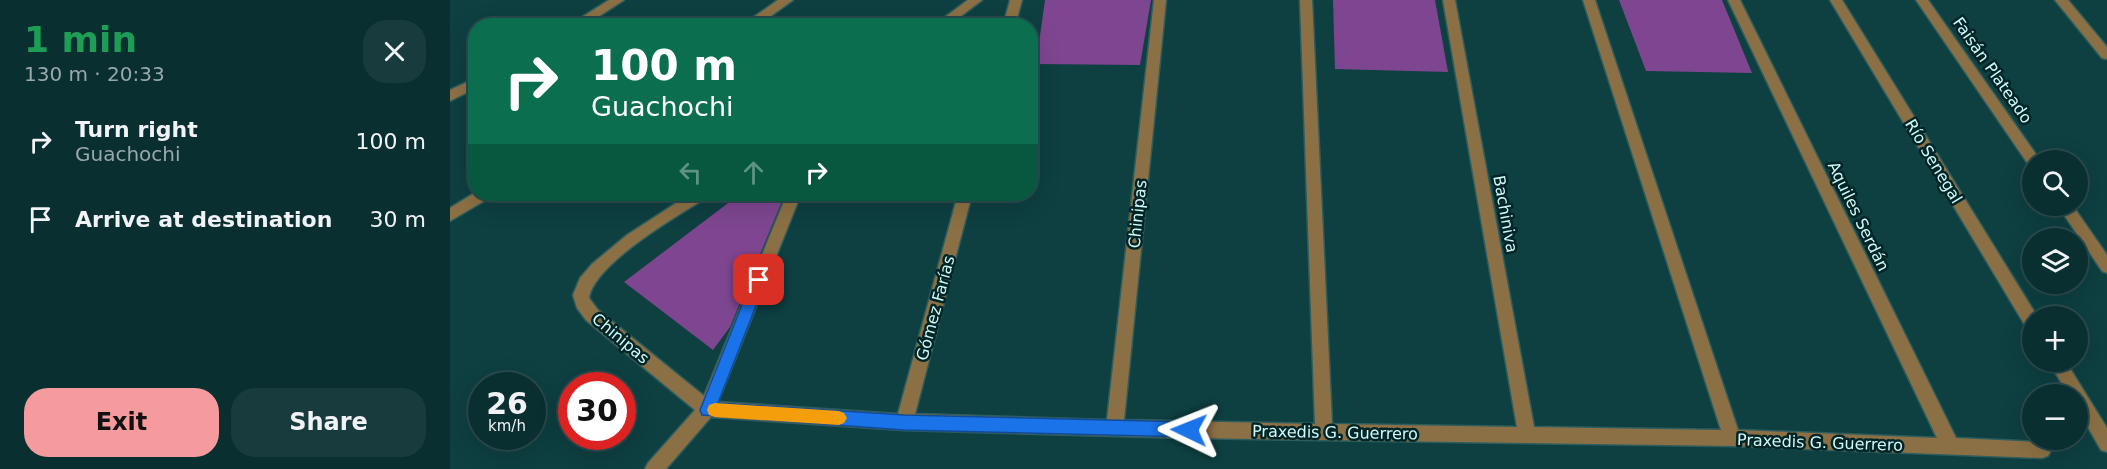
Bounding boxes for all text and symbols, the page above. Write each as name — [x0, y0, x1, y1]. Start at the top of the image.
street label: Faisán Plateado — [1949, 14, 2036, 127]
text: 1 min — [24, 19, 137, 60]
button: close — [363, 20, 426, 83]
text: 100 m — [591, 41, 737, 90]
icon: right — [492, 42, 570, 120]
text: 130 m · 20:33 — [24, 62, 165, 86]
text: Guachochi — [591, 91, 734, 122]
street label: Río Senegal — [1901, 116, 1966, 207]
text: Turn right — [75, 117, 198, 142]
icon: right — [24, 125, 57, 158]
text: 100 m — [356, 129, 426, 154]
text: Guachochi — [75, 142, 181, 166]
map controls — [2022, 150, 2088, 450]
button: search — [2022, 150, 2088, 216]
icon: left — [674, 156, 707, 189]
icon: ahead — [737, 156, 770, 189]
icon: right — [800, 156, 833, 189]
street label: Aquiles Serdán — [1824, 158, 1893, 274]
street label: Bachiniva — [1489, 174, 1522, 254]
street label: Chinipas — [1124, 179, 1151, 249]
icon: arrive — [24, 203, 57, 236]
text: Arrive at destination — [75, 207, 332, 232]
text: 30 m — [370, 207, 426, 232]
button: layers — [2022, 228, 2088, 294]
pin — [733, 254, 784, 305]
street label: Gómez Farías — [912, 254, 959, 363]
icon: arrive — [742, 263, 775, 296]
button: + — [2022, 306, 2088, 372]
street label: Chinipas — [588, 309, 653, 368]
speed limit sign: 30 — [558, 372, 636, 450]
button: − — [2022, 384, 2088, 450]
text: 26 — [486, 386, 528, 421]
button: Exit — [24, 388, 219, 457]
button: Share — [231, 388, 426, 457]
position arrow — [1157, 398, 1221, 462]
text: km/h — [488, 417, 526, 435]
street label: Praxedis G. Guerrero — [1252, 422, 1418, 443]
street label: Praxedis G. Guerrero — [1737, 430, 1903, 455]

